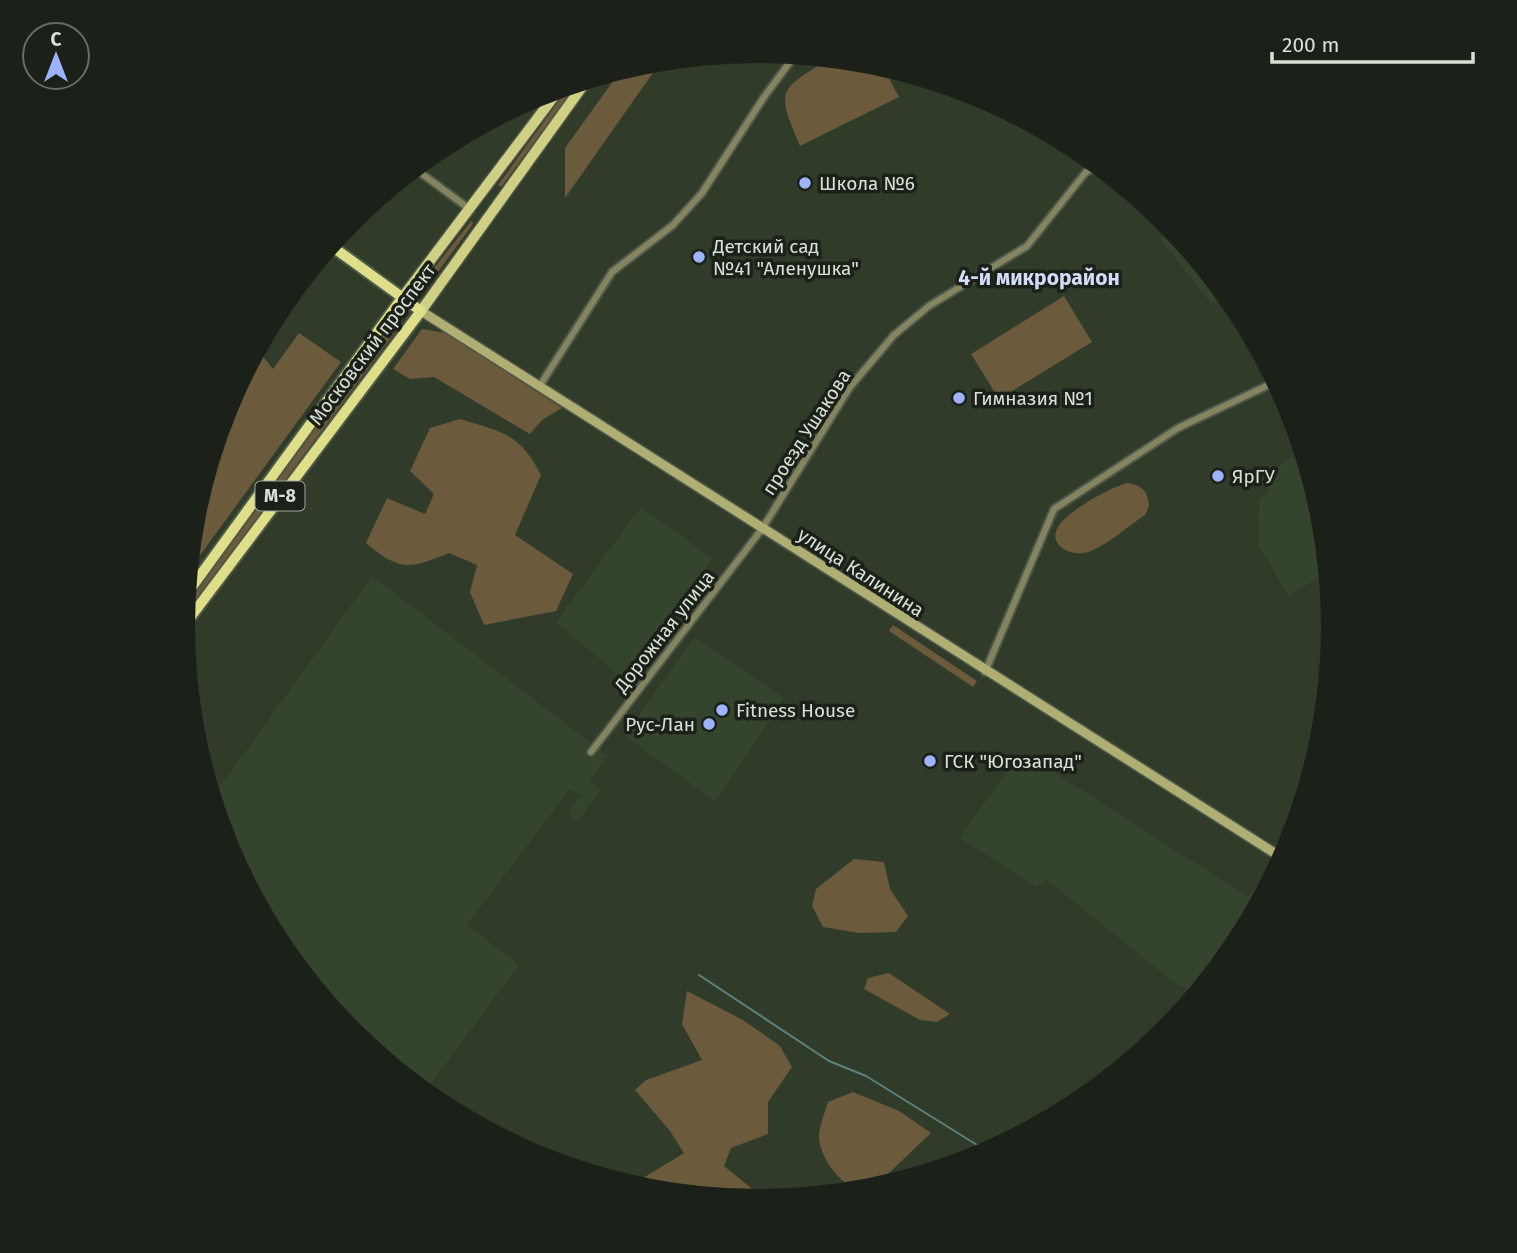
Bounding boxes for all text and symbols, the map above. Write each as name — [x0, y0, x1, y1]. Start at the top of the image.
north arrow — [21, 21, 91, 91]
scale bar — [1272, 21, 1473, 65]
text: С — [51, 28, 62, 51]
text: 200 m — [1282, 32, 1339, 58]
place label: Школа №6 — [819, 172, 915, 195]
marker: Школа №6 — [797, 175, 813, 191]
place label: Детский сад №41 "Аленушка" — [712, 235, 859, 280]
marker: Детский сад №41 "Аленушка" — [691, 249, 707, 265]
street label: Московский проспект — [304, 259, 441, 429]
district label: 4-й микрорайон — [958, 265, 1120, 291]
street label: проезд Ушакова — [757, 365, 856, 499]
place label: Гимназия №1 — [973, 387, 1093, 410]
marker: Гимназия №1 — [951, 390, 967, 406]
place label: ЯрГУ — [1232, 465, 1275, 488]
marker: ЯрГУ — [1210, 468, 1226, 484]
road number: М-8 — [256, 482, 304, 510]
street label: улица Калинина — [793, 523, 928, 622]
street label: Дорожная улица — [609, 566, 719, 698]
place label: Fitness House — [736, 699, 855, 722]
marker: Fitness House — [714, 702, 730, 718]
place label: Рус-Лан — [625, 713, 695, 736]
marker: Рус-Лан — [701, 716, 717, 732]
place label: ГСК "Югозапад" — [944, 750, 1082, 773]
marker: ГСК "Югозапад" — [922, 753, 938, 769]

